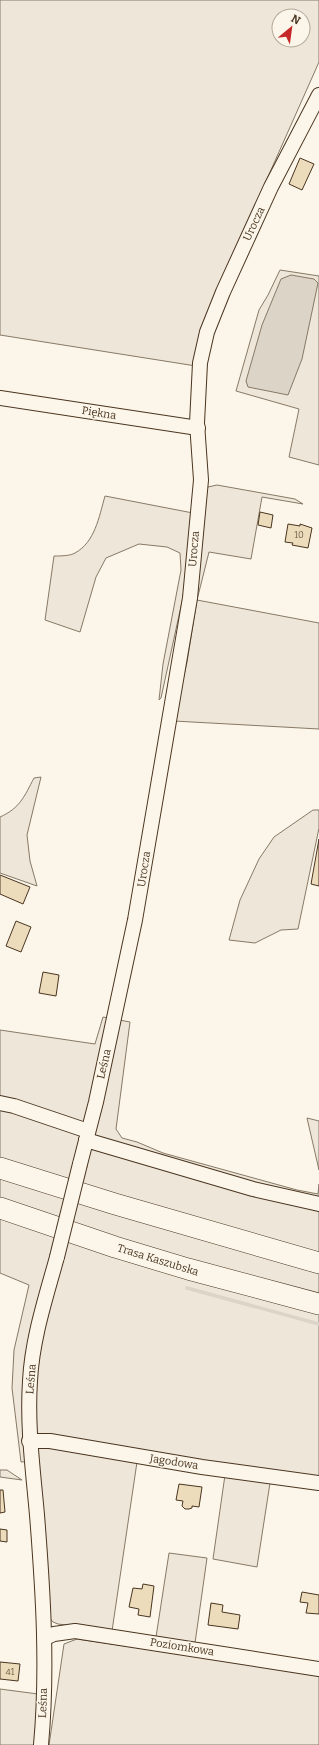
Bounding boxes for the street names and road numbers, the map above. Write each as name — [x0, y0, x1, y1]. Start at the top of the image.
street label: Urocza — [240, 205, 268, 243]
street label: Piękna — [81, 404, 117, 422]
street label: Urocza — [186, 530, 202, 568]
street label: Urocza — [135, 850, 153, 888]
street label: Leśna — [94, 1048, 114, 1080]
street label: Trasa Kaszubska — [116, 1241, 200, 1279]
street label: Leśna — [23, 1363, 39, 1395]
street label: Jagodowa — [148, 1452, 199, 1472]
street label: Poziomkowa — [149, 1636, 215, 1658]
street label: Leśna — [36, 1688, 50, 1718]

